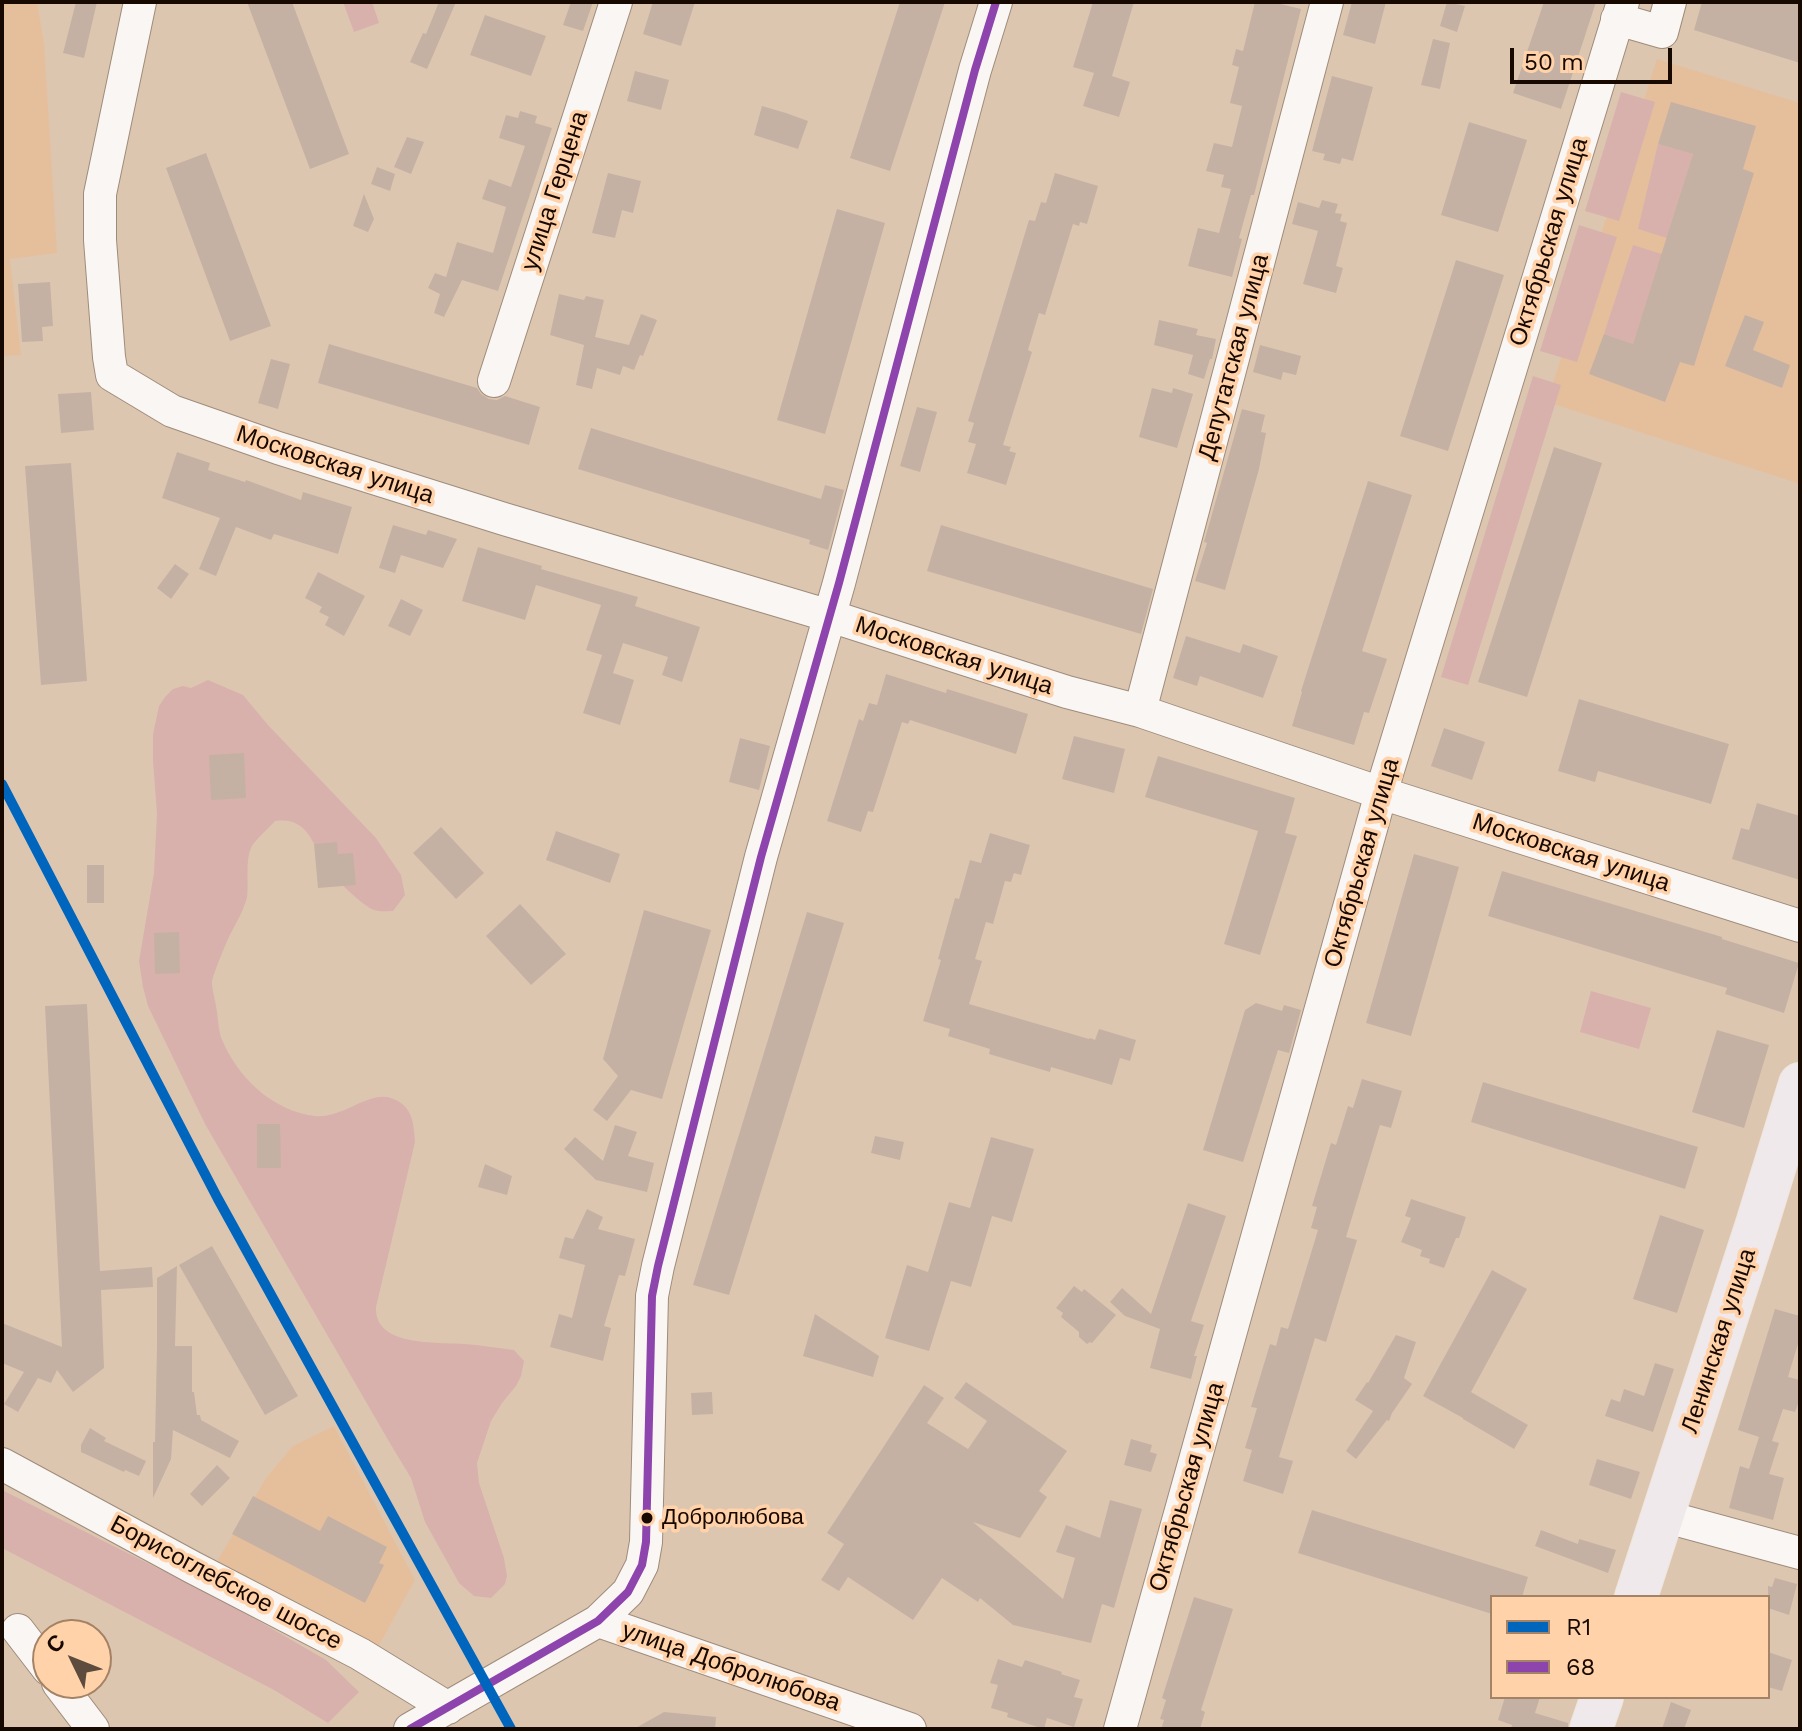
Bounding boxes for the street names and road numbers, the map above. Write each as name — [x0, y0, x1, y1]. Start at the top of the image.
street label: улица Герцена — [516, 108, 594, 274]
street label: Октябрьская улица — [1504, 134, 1594, 350]
street label: Депутатская улица — [1193, 251, 1275, 463]
street label: Московская улица — [233, 420, 437, 510]
street label: Московская улица — [852, 611, 1056, 701]
street label: Октябрьская улица — [1318, 755, 1406, 971]
street label: Московская улица — [1469, 808, 1673, 898]
street label: Ленинская улица — [1676, 1245, 1762, 1437]
street label: Октябрьская улица — [1143, 1379, 1231, 1595]
street label: Борисоглебское шоссе — [105, 1510, 347, 1656]
street label: улица Добролюбова — [618, 1616, 844, 1718]

